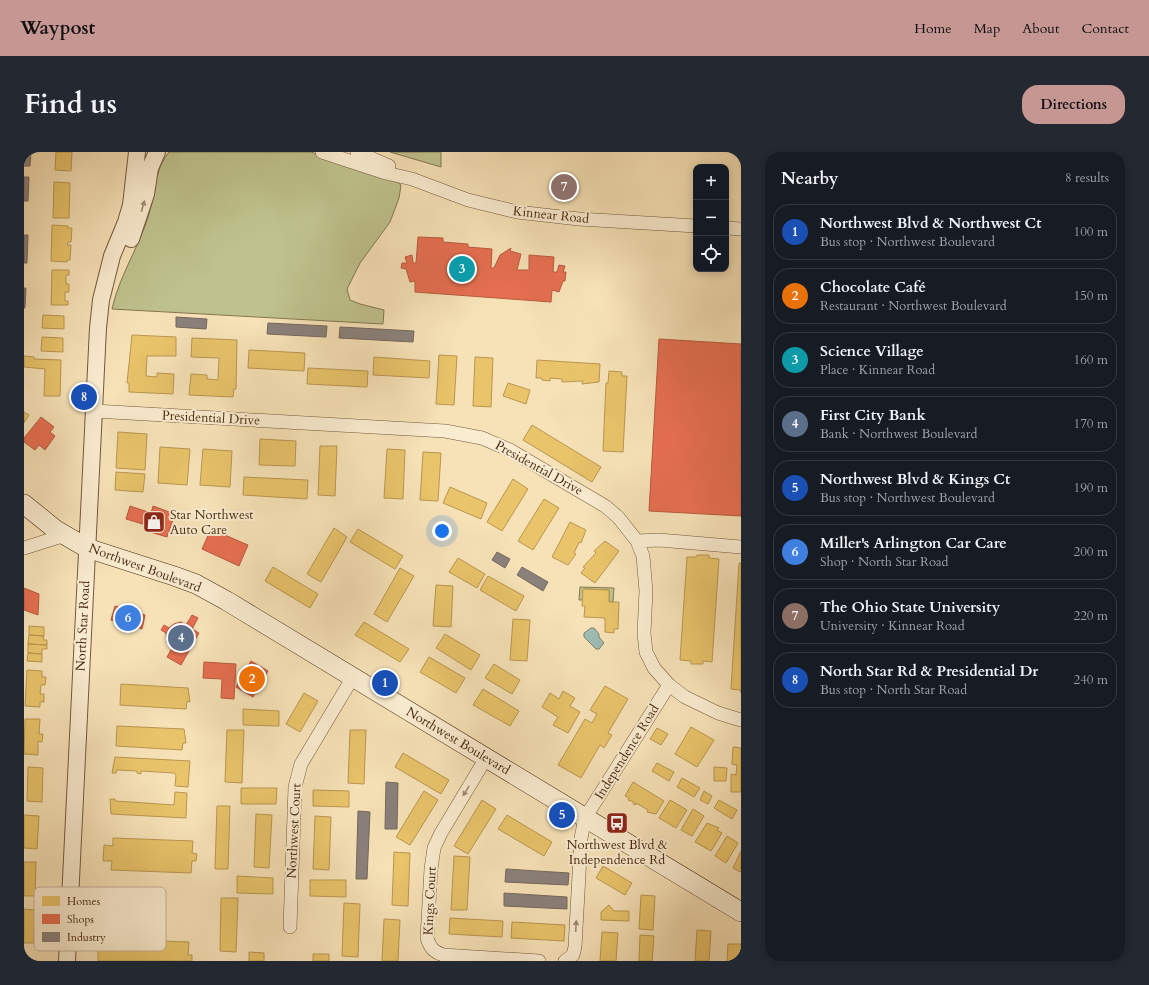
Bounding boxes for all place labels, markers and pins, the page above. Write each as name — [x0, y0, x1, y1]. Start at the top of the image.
pin: 7 — [551, 172, 577, 202]
pin: 3 — [449, 254, 475, 284]
pin: 8 — [71, 382, 97, 412]
place label: Star Northwest Auto Care — [170, 506, 253, 539]
shop icon: Star Northwest Auto Care — [141, 509, 167, 535]
pin: 6 — [115, 603, 141, 633]
pin: 4 — [168, 623, 194, 653]
pin: 2 — [239, 664, 265, 694]
pin: 1 — [372, 668, 398, 698]
pin: 5 — [549, 800, 575, 830]
bus stop icon: Northwest Blvd & Independence Rd — [604, 810, 630, 836]
place label: Northwest Blvd & Independence Rd — [566, 836, 668, 869]

